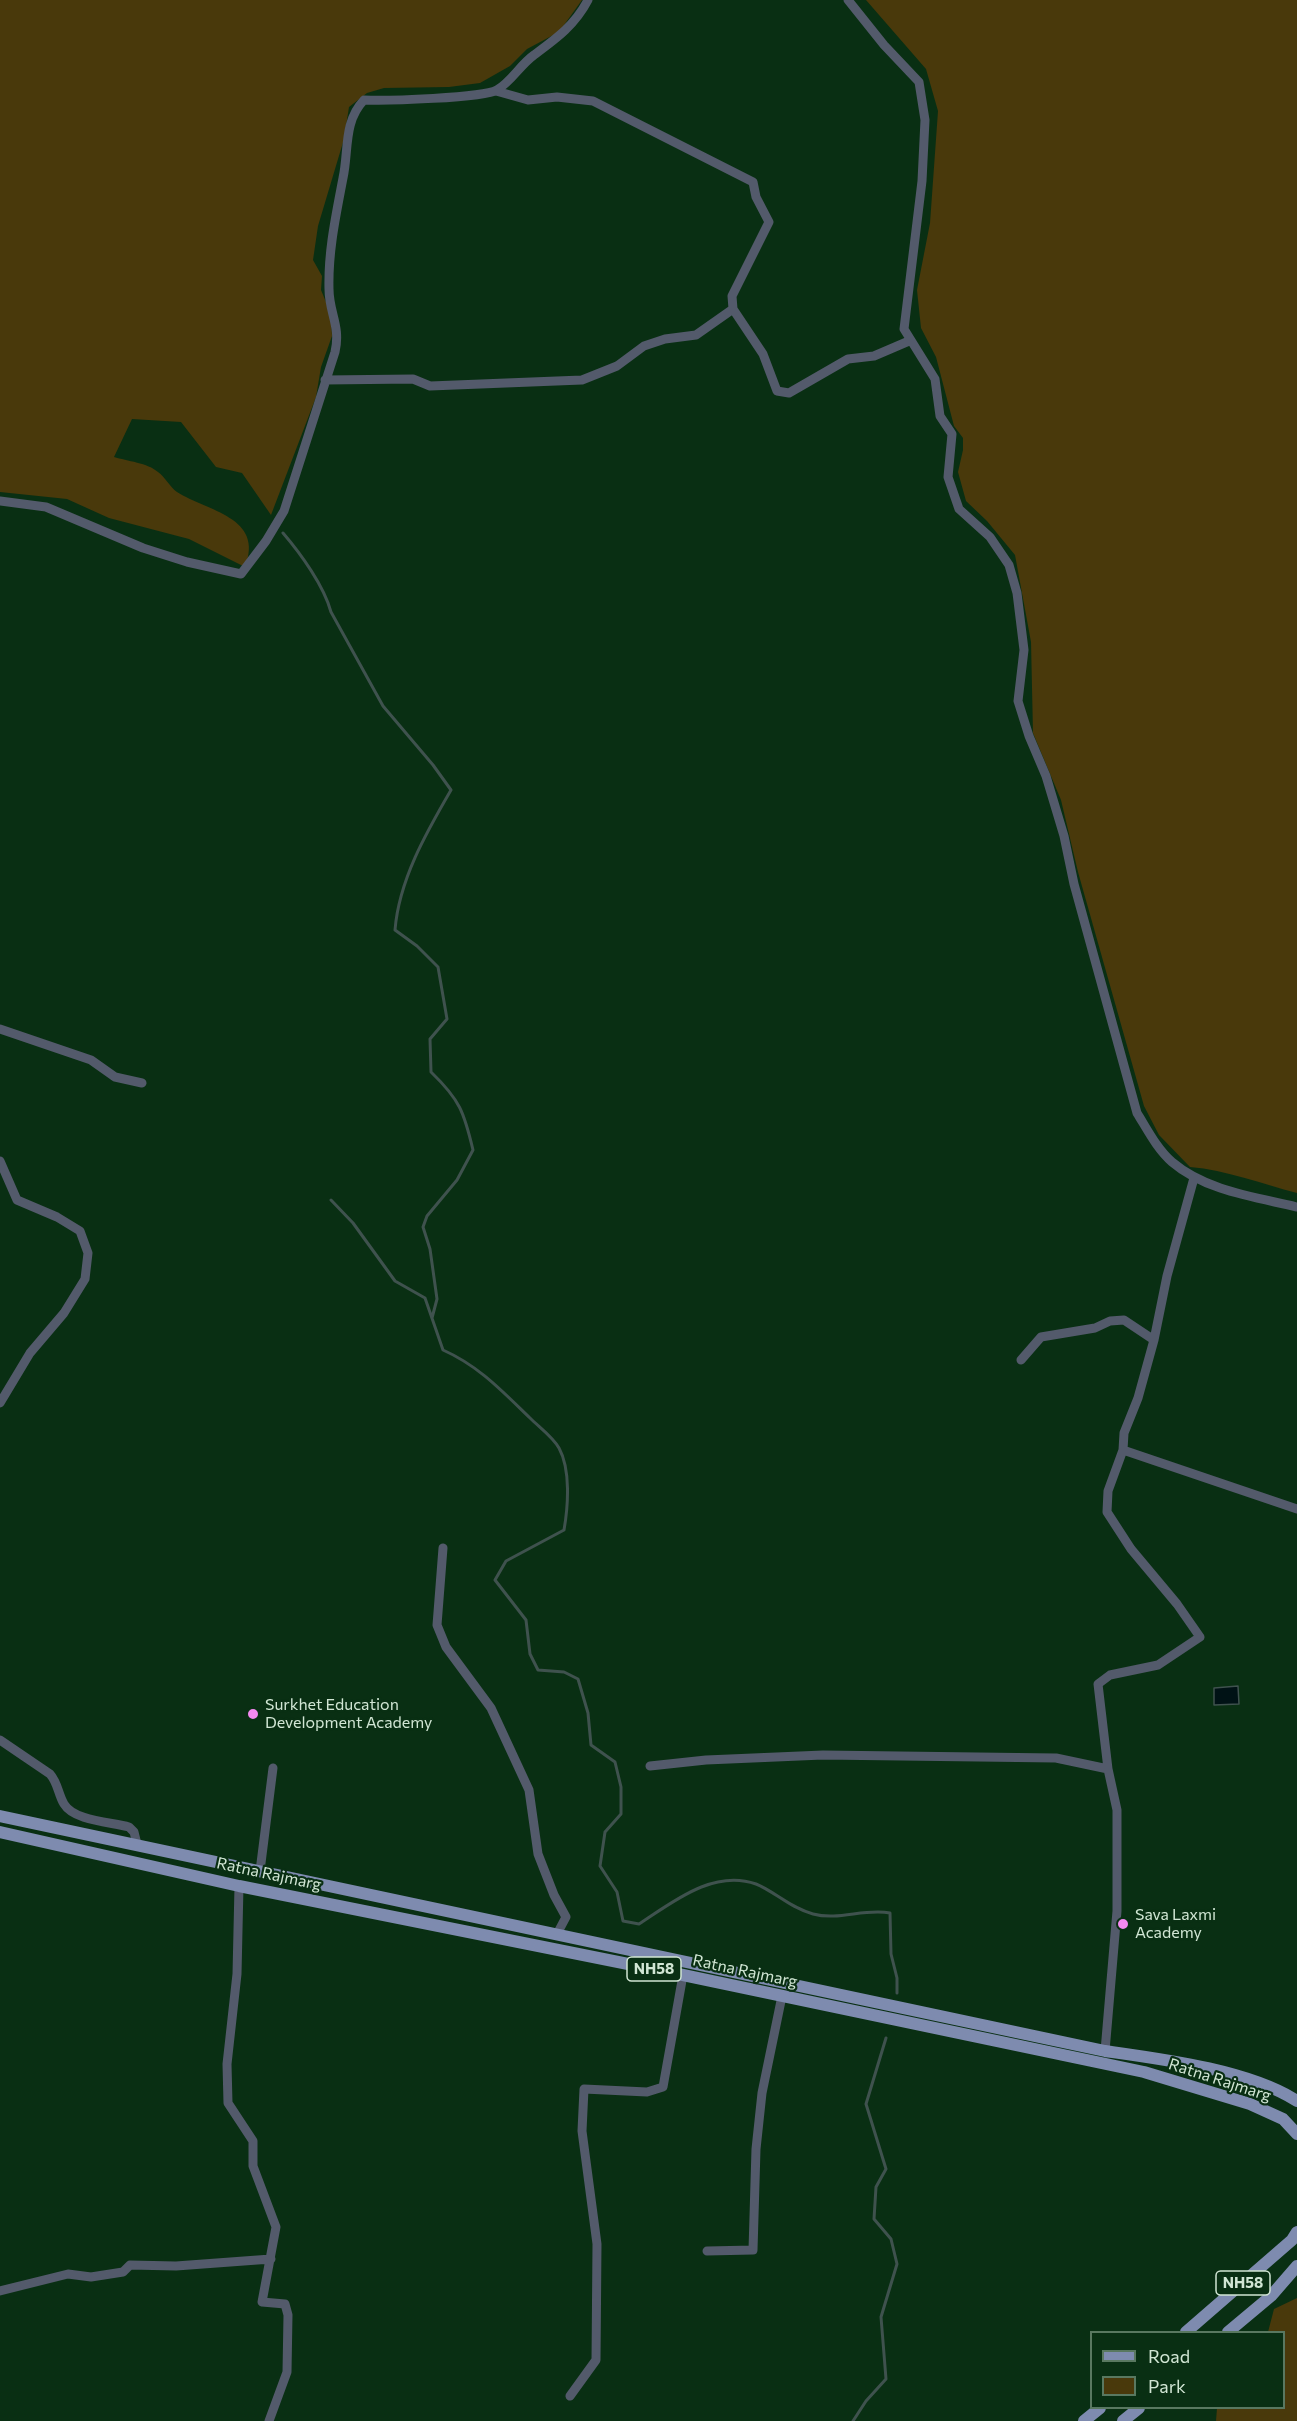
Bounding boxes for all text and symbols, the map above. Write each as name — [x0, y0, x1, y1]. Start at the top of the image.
place label: Surkhet Education Development Academy — [265, 1695, 432, 1733]
marker: Surkhet Education Development Academy — [246, 1707, 260, 1721]
street label: Ratna Rajmarg — [215, 1854, 323, 1894]
place label: Sava Laxmi Academy — [1135, 1905, 1216, 1943]
marker: Sava Laxmi Academy — [1116, 1917, 1130, 1931]
street label: Ratna Rajmarg — [691, 1951, 799, 1991]
road number: NH58 — [627, 1957, 681, 1981]
street label: Ratna Rajmarg — [1166, 2054, 1274, 2106]
road number: NH58 — [1216, 2271, 1270, 2295]
legend — [1090, 2331, 1285, 2409]
text: Road — [1148, 2345, 1190, 2367]
text: Park — [1148, 2375, 1186, 2397]

